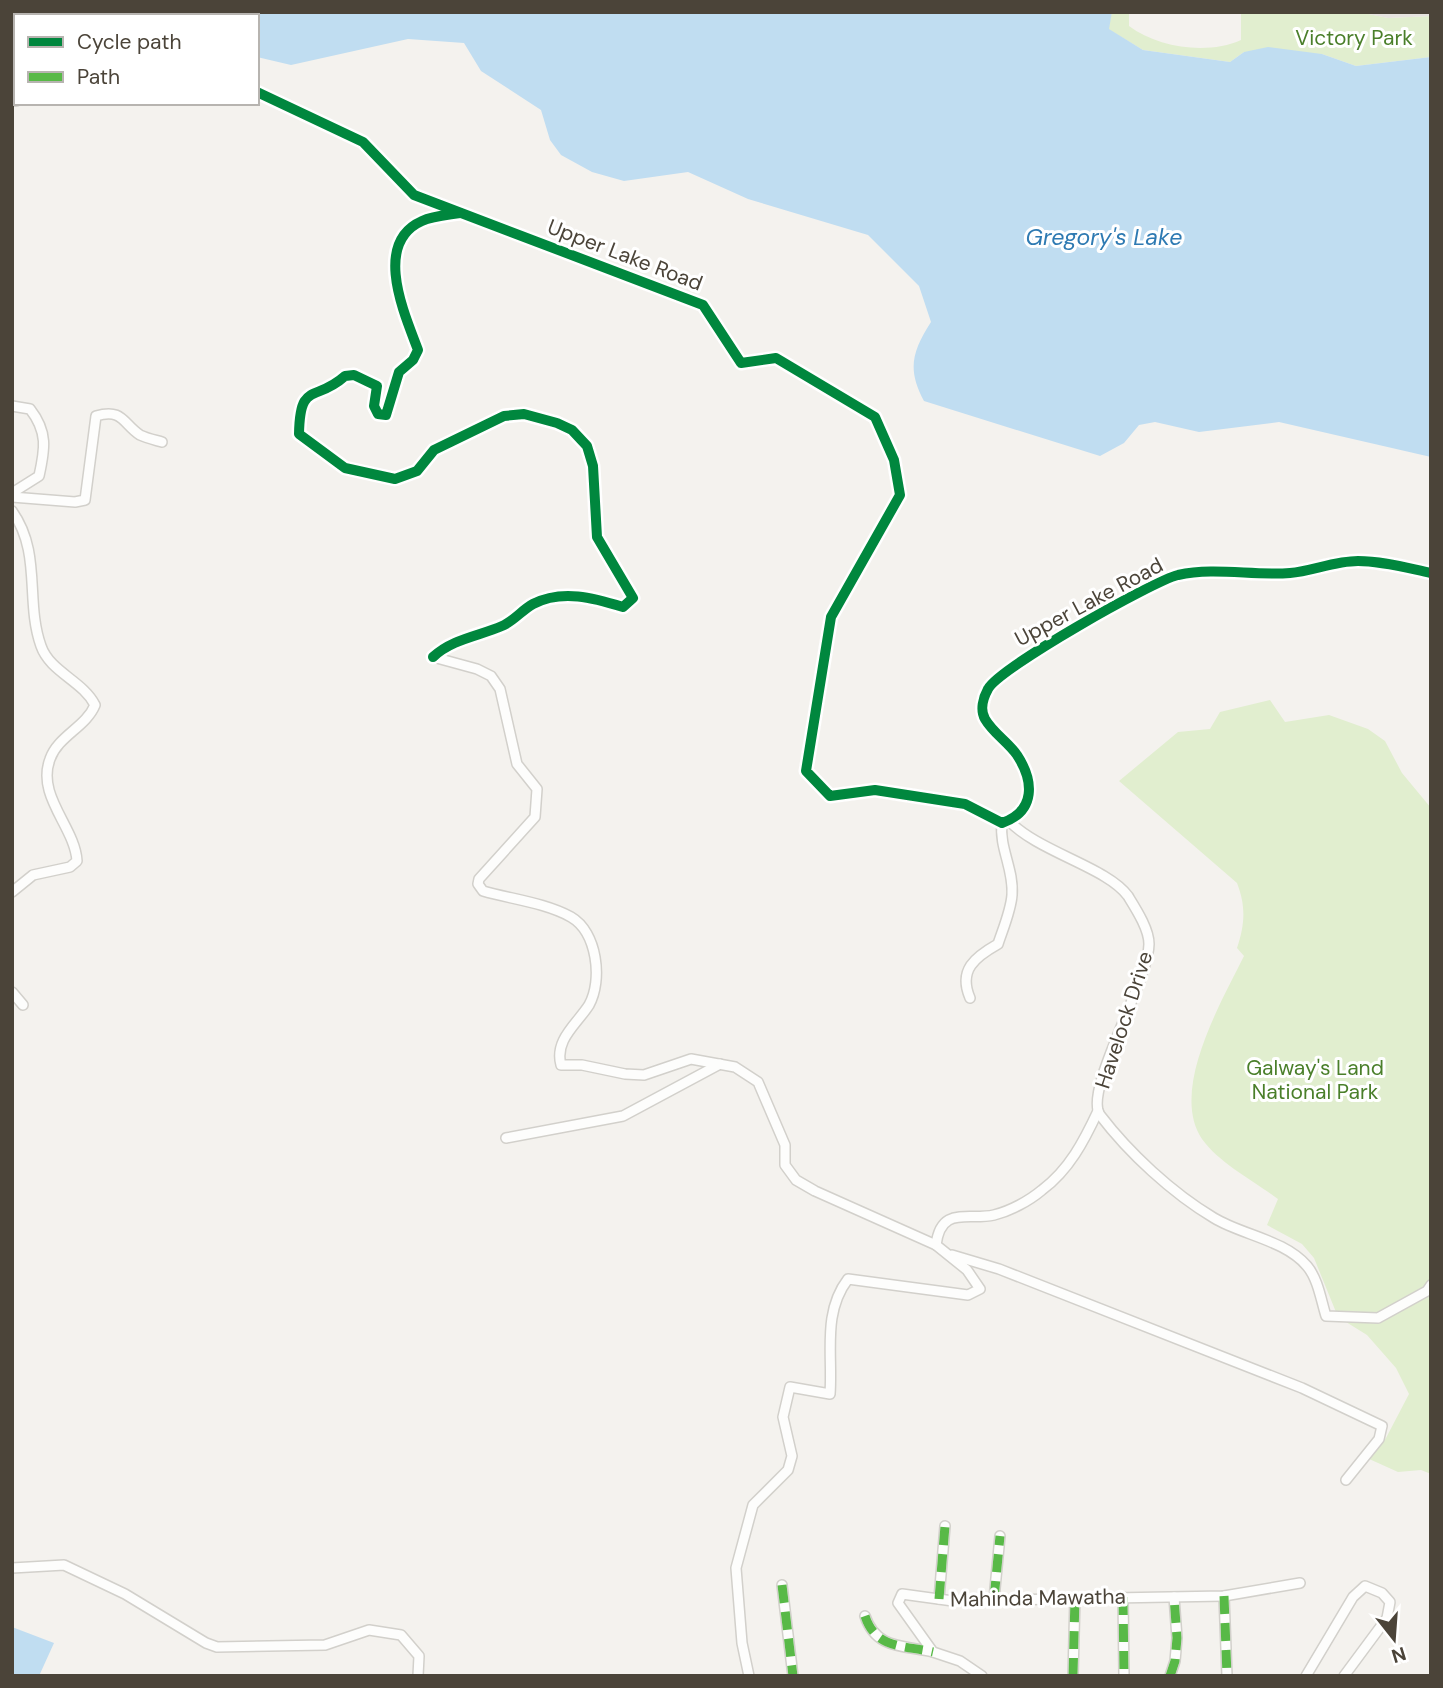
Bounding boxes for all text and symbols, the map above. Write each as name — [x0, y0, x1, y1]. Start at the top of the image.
legend — [14, 14, 259, 105]
park label: Victory Park — [1295, 24, 1413, 52]
text: Cycle path — [77, 28, 182, 56]
text: Path — [77, 63, 120, 91]
street label: Upper Lake Road — [543, 213, 707, 297]
water label: Gregory's Lake — [1026, 222, 1182, 252]
street label: Upper Lake Road — [1010, 551, 1168, 653]
street label: Havelock Drive — [1089, 948, 1159, 1092]
park label: Galway's Land National Park — [1246, 1054, 1384, 1106]
street label: Mahinda Mawatha — [950, 1582, 1126, 1614]
north arrow — [1359, 1604, 1429, 1674]
text: N — [1389, 1641, 1409, 1669]

